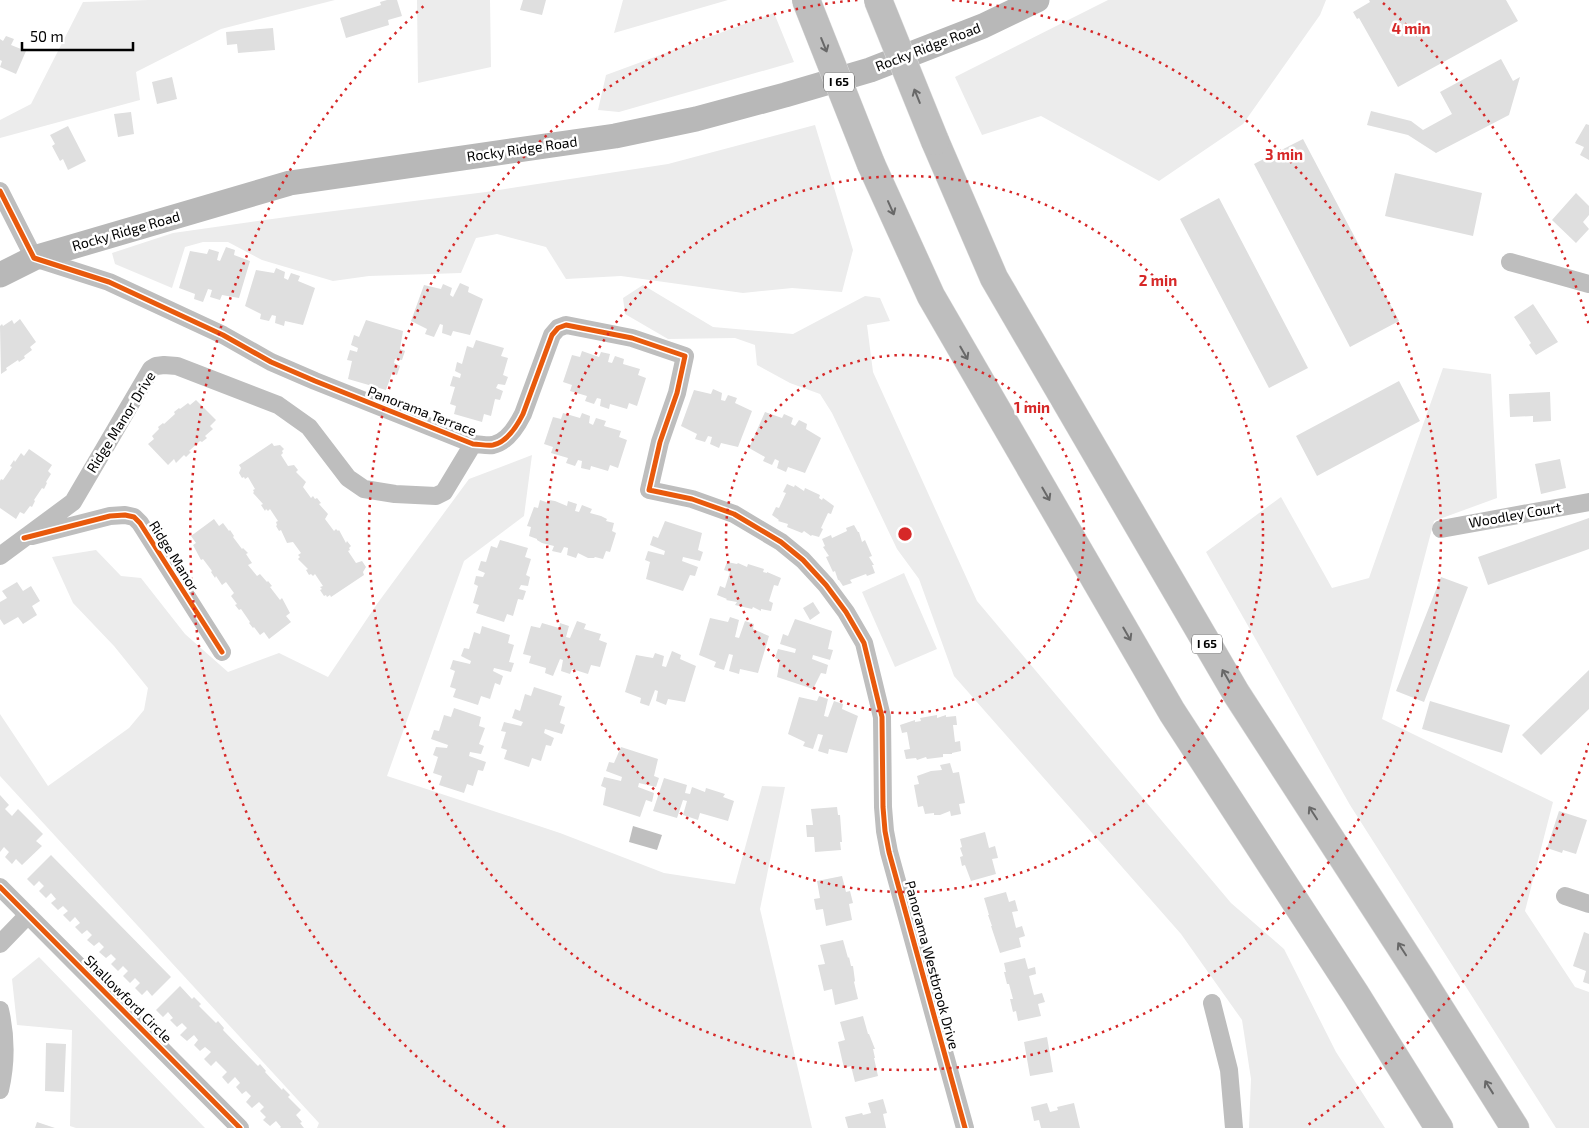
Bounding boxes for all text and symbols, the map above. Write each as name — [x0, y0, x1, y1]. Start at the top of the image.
street label: Rocky Ridge Road — [873, 19, 983, 74]
text: 4 min — [1391, 19, 1431, 37]
scale bar — [22, 20, 134, 52]
text: 50 m — [30, 27, 64, 45]
one-way arrow — [820, 37, 829, 52]
road number: I 65 — [824, 72, 854, 91]
one-way arrow — [912, 89, 921, 104]
street label: Rocky Ridge Road — [466, 132, 578, 165]
text: 3 min — [1265, 145, 1303, 163]
one-way arrow — [887, 200, 897, 215]
street label: Rocky Ridge Road — [70, 207, 182, 254]
text: 2 min — [1139, 271, 1177, 289]
one-way arrow — [959, 346, 969, 361]
street label: Ridge Manor Drive — [83, 368, 159, 476]
street label: Panorama Terrace — [365, 382, 479, 439]
text: 1 min — [1014, 398, 1050, 416]
one-way arrow — [1041, 486, 1051, 500]
street label: Woodley Court — [1467, 498, 1563, 531]
street label: Ridge Manor — [146, 517, 203, 595]
centre of rings — [896, 525, 914, 543]
one-way arrow — [1123, 627, 1133, 641]
road number: I 65 — [1192, 634, 1222, 654]
one-way arrow — [1221, 669, 1230, 684]
one-way arrow — [1308, 806, 1319, 820]
street label: Panorama Westbrook Drive — [902, 879, 963, 1051]
one-way arrow — [1397, 943, 1407, 957]
street label: Shallowford Circle — [81, 951, 176, 1046]
one-way arrow — [1483, 1080, 1493, 1094]

